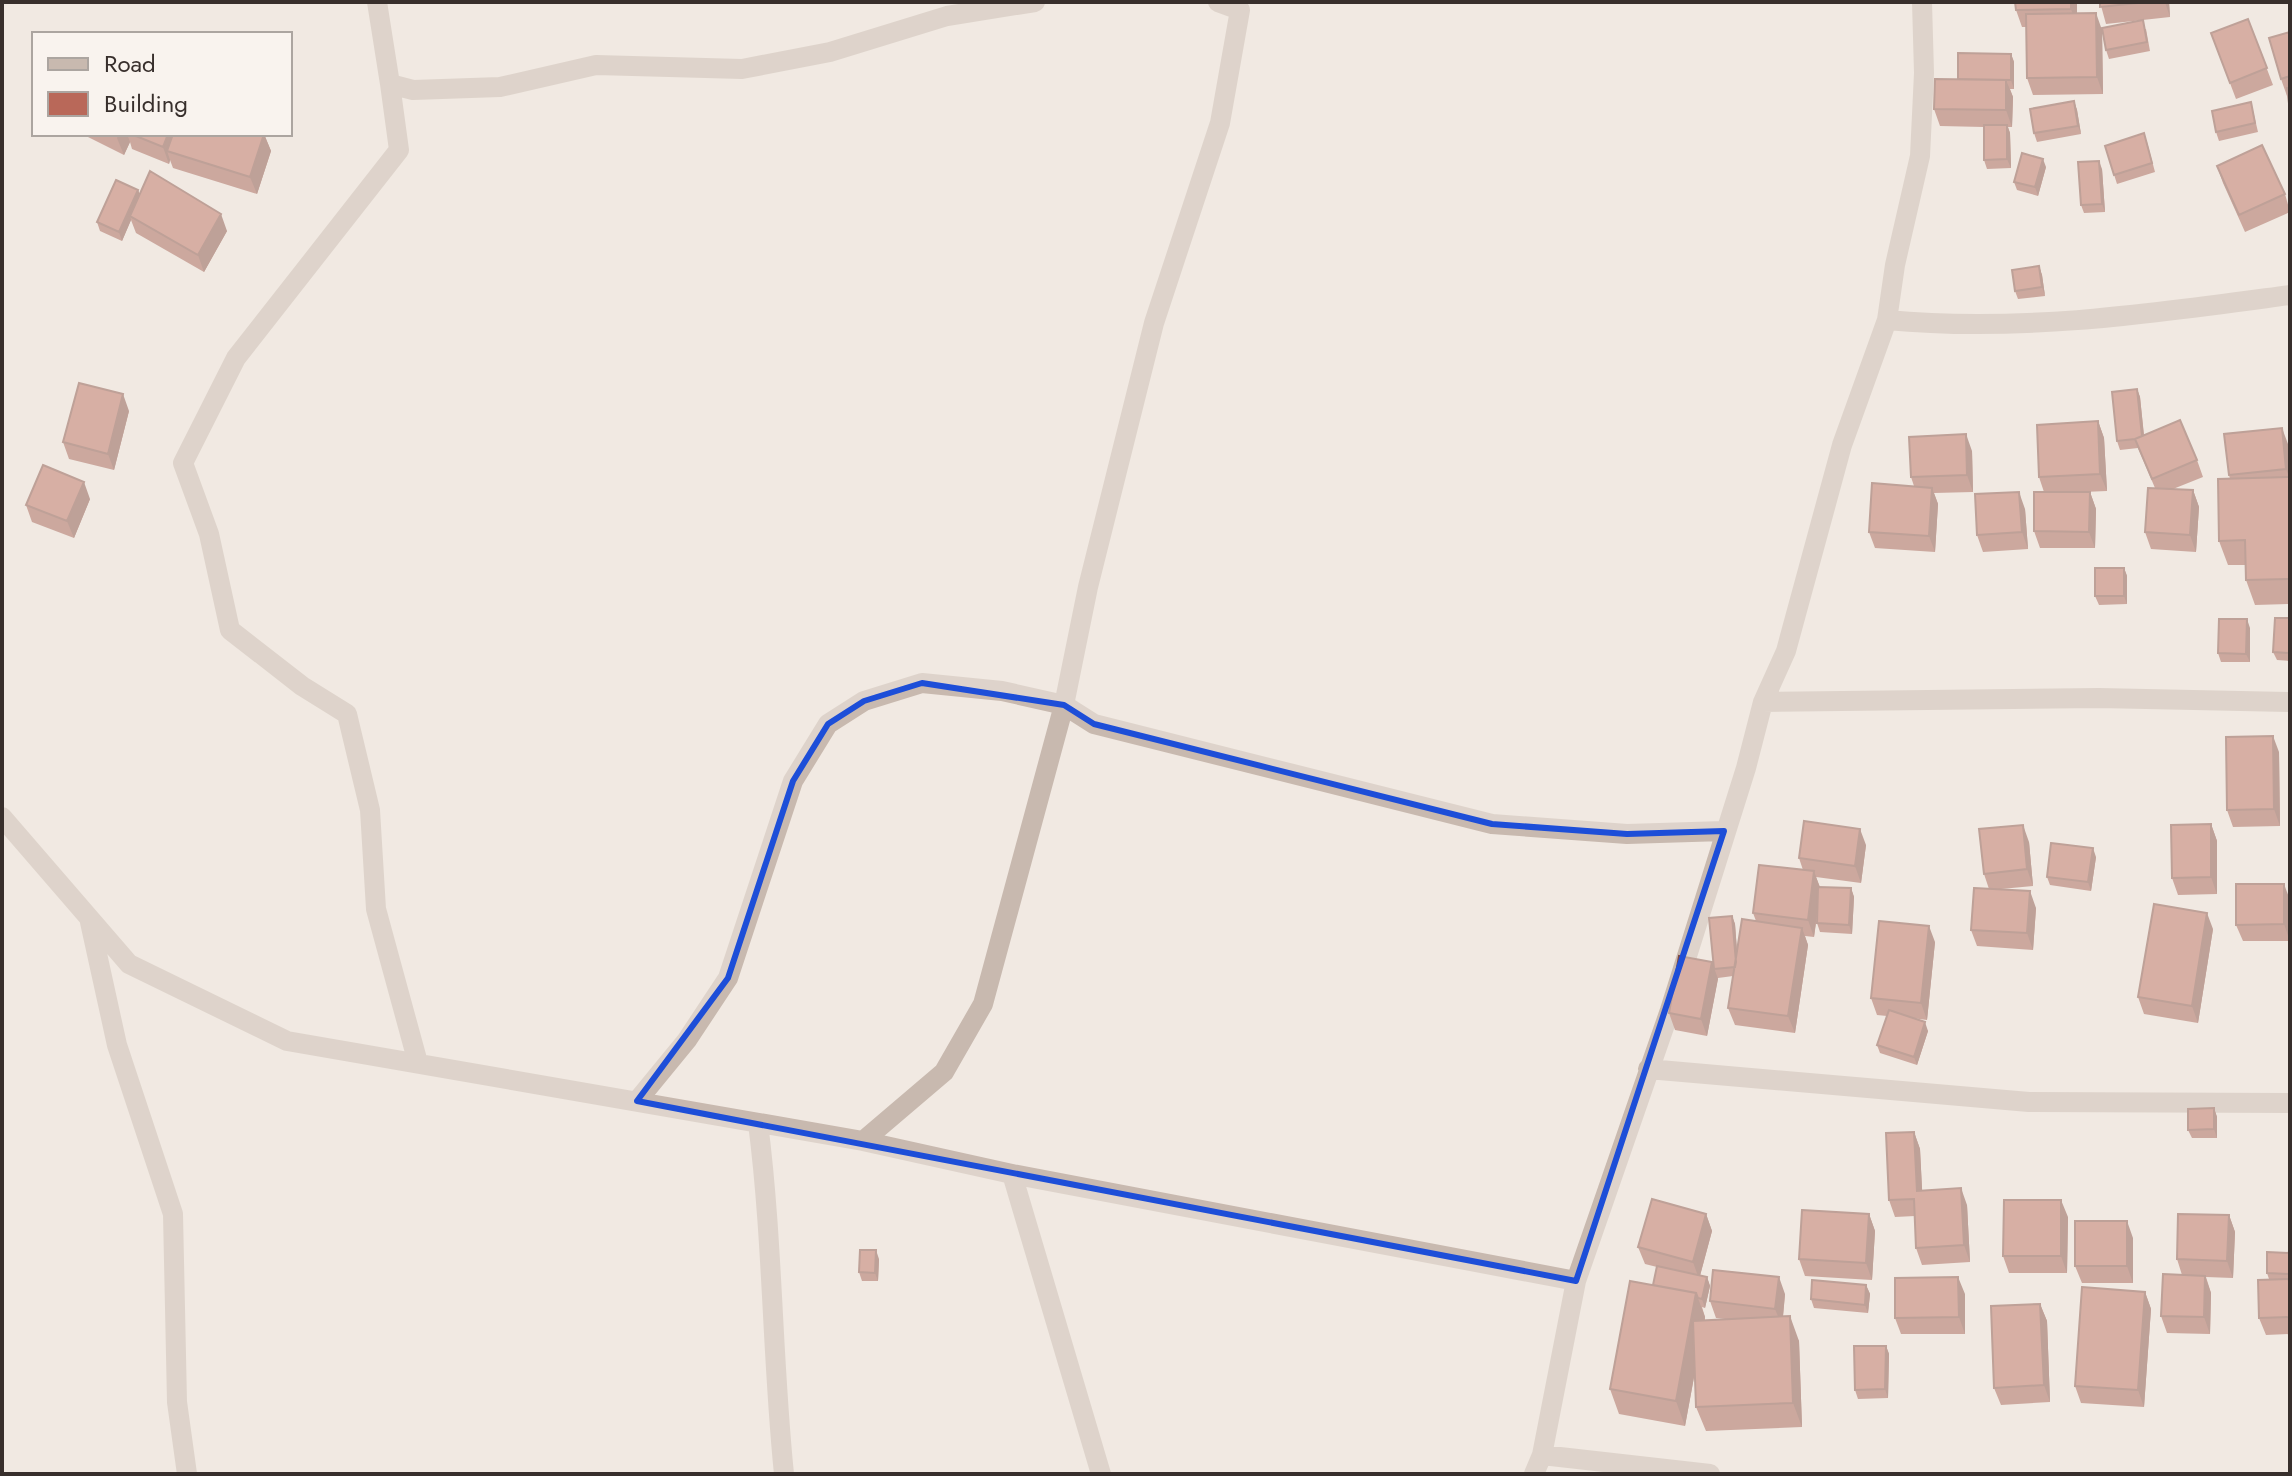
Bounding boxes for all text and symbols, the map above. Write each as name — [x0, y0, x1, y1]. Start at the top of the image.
legend — [32, 32, 292, 136]
text: Road — [104, 46, 156, 81]
text: Building — [104, 86, 188, 121]

